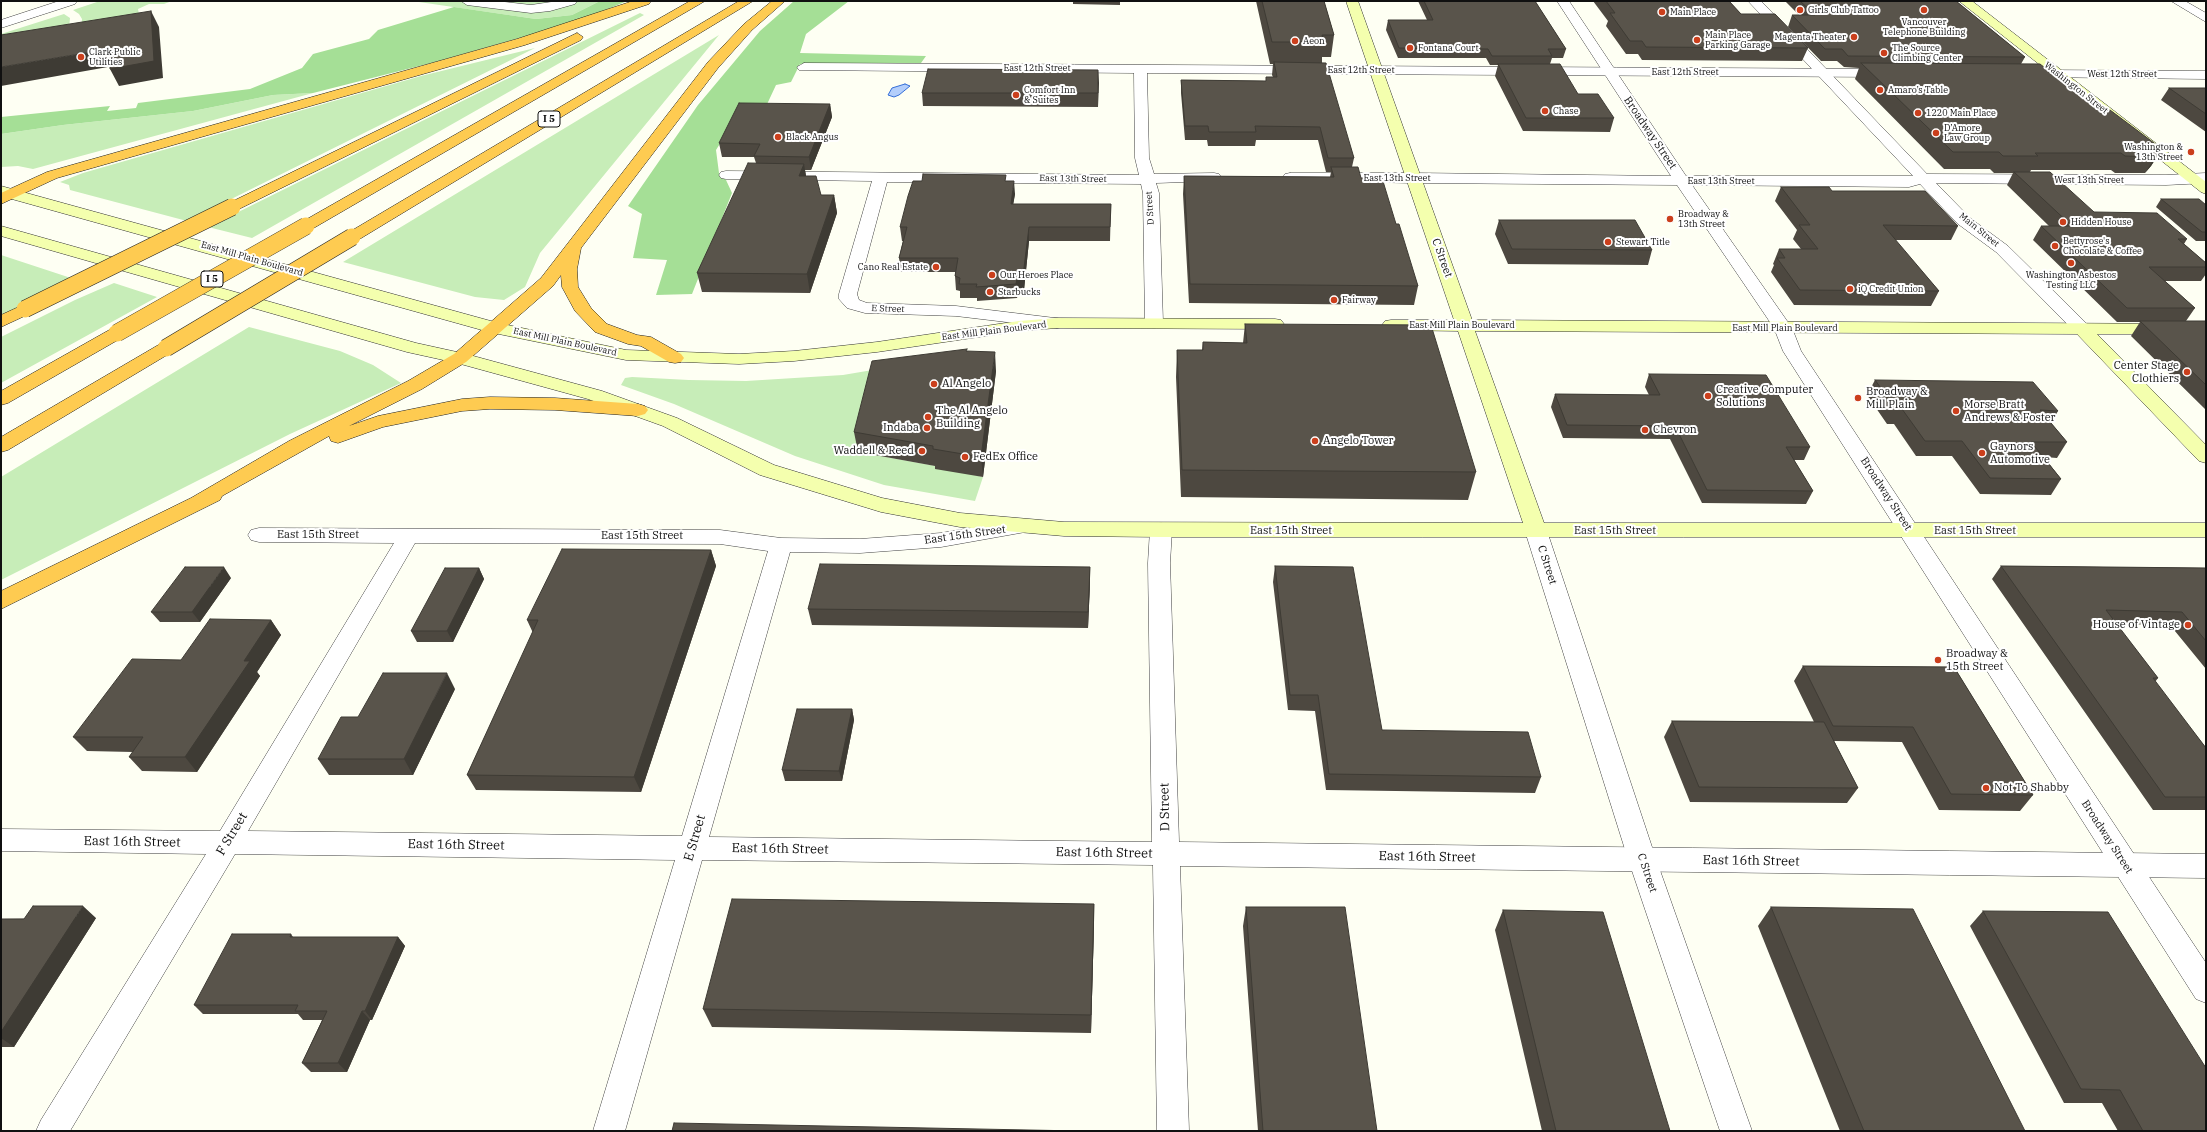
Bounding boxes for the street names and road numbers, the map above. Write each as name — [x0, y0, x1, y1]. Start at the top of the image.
street label: Washington Street — [2042, 60, 2110, 116]
street label: East 12th Street — [1003, 63, 1071, 73]
street label: East 12th Street — [1327, 65, 1395, 75]
street label: East 12th Street — [1651, 67, 1719, 77]
street label: West 12th Street — [2087, 69, 2157, 79]
street label: Broadway Street — [1621, 94, 1679, 172]
road number: I 5 — [538, 111, 560, 127]
street label: East 13th Street — [1039, 173, 1107, 185]
street label: East 13th Street — [1363, 173, 1431, 183]
street label: West 13th Street — [2054, 175, 2124, 185]
street label: East 13th Street — [1687, 176, 1755, 186]
street label: D Street — [1143, 191, 1157, 225]
street label: Main Street — [1957, 210, 2001, 250]
street label: C Street — [1429, 237, 1455, 279]
street label: East Mill Plain Boulevard — [200, 239, 304, 279]
road number: I 5 — [201, 271, 223, 287]
street label: E Street — [871, 303, 905, 315]
street label: East Mill Plain Boulevard — [941, 319, 1047, 343]
street label: East Mill Plain Boulevard — [1409, 320, 1515, 330]
street label: East Mill Plain Boulevard — [1732, 323, 1838, 333]
street label: East Mill Plain Boulevard — [512, 326, 618, 358]
street label: Broadway Street — [1857, 455, 1915, 533]
street label: East 15th Street — [923, 523, 1007, 547]
street label: East 15th Street — [1250, 524, 1332, 538]
street label: East 15th Street — [1574, 524, 1656, 538]
street label: East 15th Street — [1934, 524, 2016, 538]
street label: East 15th Street — [277, 528, 359, 542]
street label: East 15th Street — [601, 529, 683, 543]
street label: C Street — [1534, 544, 1560, 586]
street label: D Street — [1157, 783, 1173, 831]
street label: Broadway Street — [2078, 798, 2136, 876]
street label: F Street — [213, 810, 251, 858]
street label: E Street — [681, 813, 709, 863]
street label: East 16th Street — [83, 833, 181, 851]
street label: East 16th Street — [407, 836, 505, 854]
street label: East 16th Street — [731, 840, 829, 858]
street label: East 16th Street — [1055, 844, 1153, 862]
street label: East 16th Street — [1378, 848, 1476, 866]
street label: C Street — [1634, 852, 1660, 894]
street label: East 16th Street — [1702, 852, 1800, 870]

